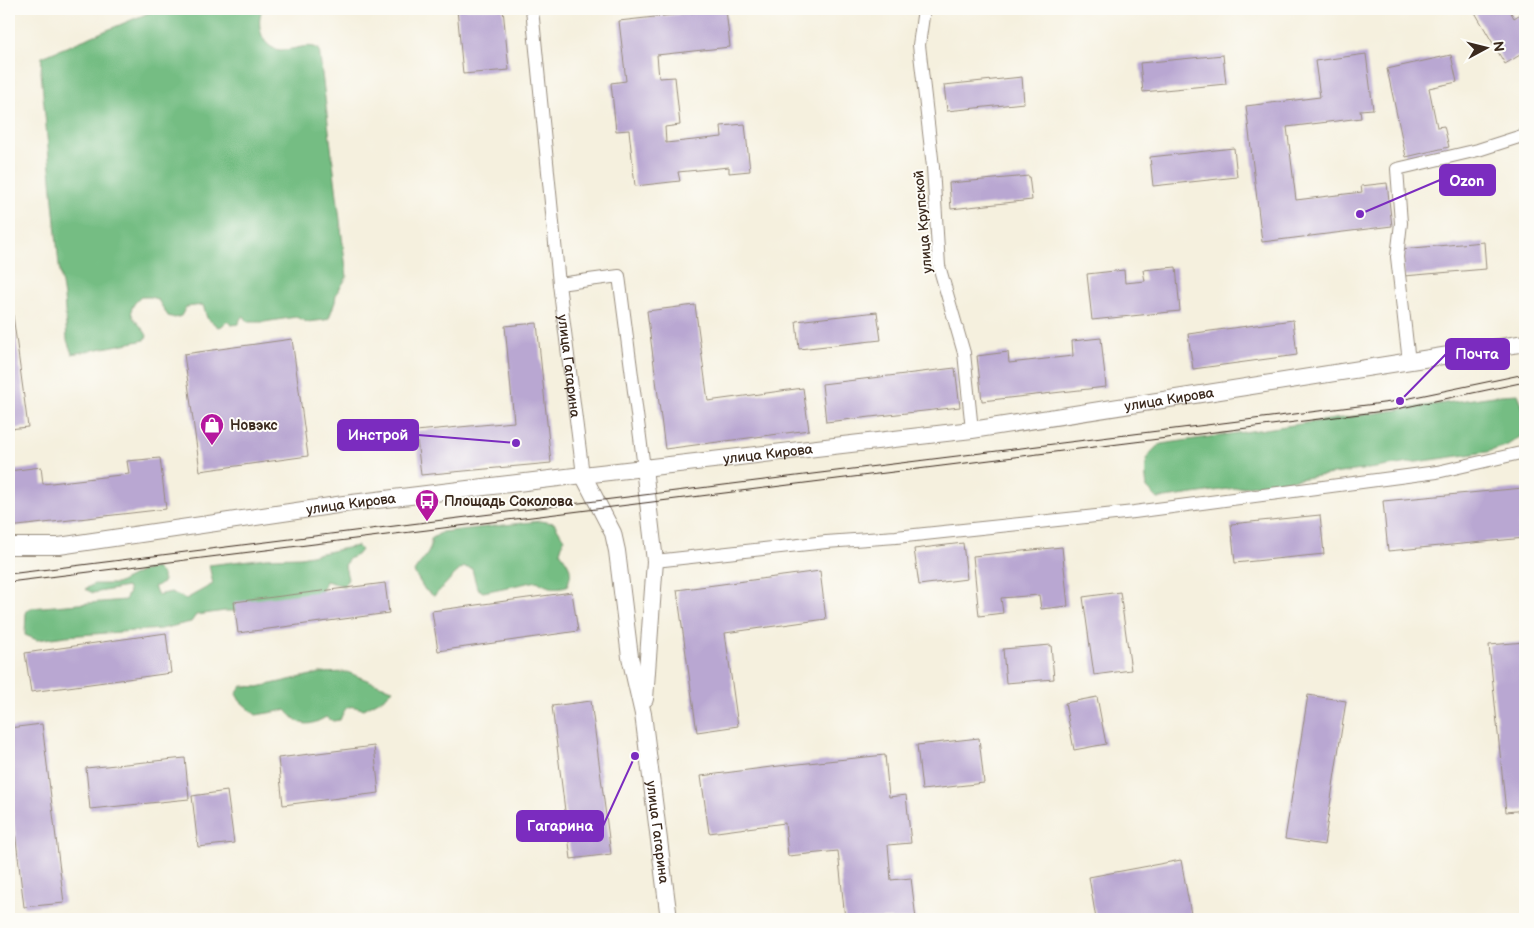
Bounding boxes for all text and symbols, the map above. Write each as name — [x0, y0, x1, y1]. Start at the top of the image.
north arrow — [1462, 22, 1512, 72]
text: N — [1489, 40, 1507, 53]
callout: Ozon — [1440, 165, 1495, 195]
street label: улица Крупской — [910, 170, 936, 274]
text: Ozon — [1450, 172, 1484, 191]
street label: улица Гагарина — [554, 313, 584, 419]
callout: Почта — [1446, 339, 1509, 369]
text: Почта — [1455, 345, 1499, 364]
street label: улица Кирова — [1123, 383, 1216, 414]
shop icon: Новэкс — [199, 412, 225, 446]
place label: Новэкс — [230, 417, 278, 434]
callout: Инстрой — [338, 420, 418, 450]
text: Инстрой — [348, 426, 408, 445]
street label: улица Кирова — [722, 440, 814, 467]
bus stop icon: Площадь Соколова — [414, 488, 440, 522]
street label: улица Кирова — [305, 489, 397, 518]
place label: Площадь Соколова — [444, 493, 574, 510]
street label: улица Гагарина — [643, 779, 673, 885]
callout: Гагарина — [517, 811, 603, 841]
text: Гагарина — [527, 817, 593, 836]

